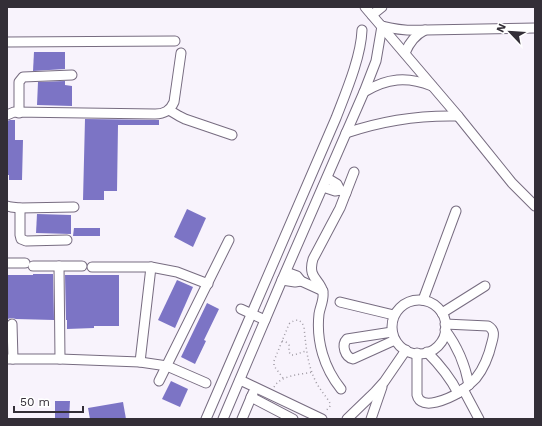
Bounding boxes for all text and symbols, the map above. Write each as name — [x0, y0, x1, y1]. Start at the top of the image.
north arrow — [490, 12, 530, 52]
text: N — [494, 22, 509, 34]
scale bar — [14, 388, 83, 414]
text: 50 m — [20, 395, 50, 409]

